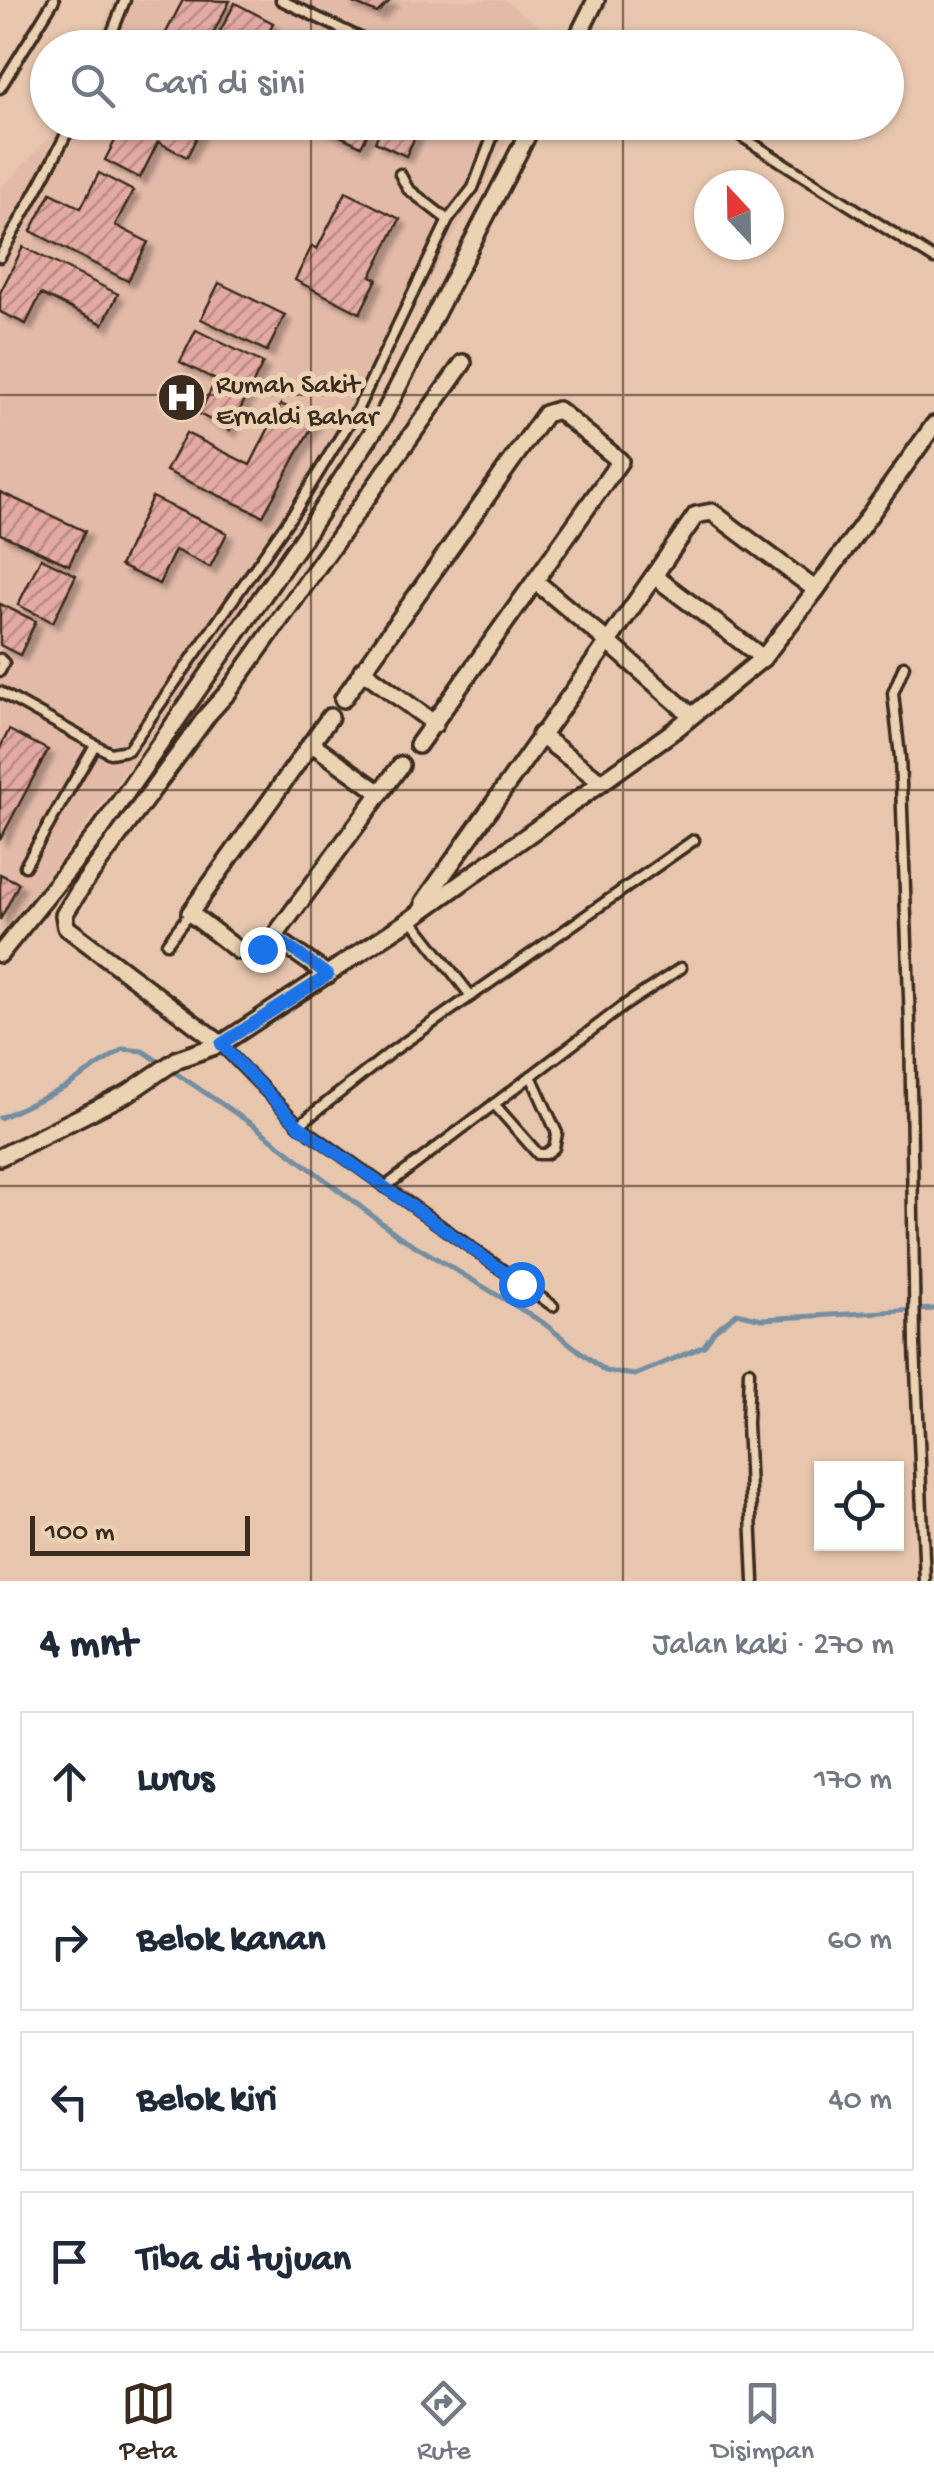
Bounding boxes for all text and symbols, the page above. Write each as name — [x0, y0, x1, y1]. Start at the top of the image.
search box — [30, 30, 904, 140]
icon: search — [65, 58, 120, 113]
text: Cari di sini — [145, 63, 305, 107]
north arrow — [694, 170, 784, 260]
place label: Rumah Sakit Ernaldi Bahar — [216, 370, 380, 435]
hospital icon: Rumah Sakit Ernaldi Bahar — [155, 372, 207, 424]
route end — [240, 927, 286, 973]
route start — [499, 1262, 545, 1308]
map controls — [814, 1461, 904, 1551]
button: locate — [814, 1461, 904, 1551]
scale bar — [30, 1511, 250, 1556]
text: 100 m — [45, 1517, 115, 1550]
text: 4 mnt — [40, 1622, 137, 1671]
text: Jalan kaki · 270 m — [652, 1627, 894, 1665]
icon: ahead — [42, 1754, 97, 1809]
text: Lurus — [137, 1759, 214, 1803]
text: 170 m — [814, 1762, 892, 1800]
icon: right — [42, 1914, 97, 1969]
text: Belok kanan — [137, 1919, 325, 1963]
text: 60 m — [827, 1922, 892, 1960]
icon: left — [42, 2074, 97, 2129]
text: Belok kiri — [137, 2079, 277, 2123]
text: 40 m — [828, 2082, 892, 2120]
icon: arrive — [42, 2234, 97, 2289]
text: Tiba di tujuan — [137, 2239, 351, 2283]
tab: Peta — [120, 2376, 177, 2469]
tab: Rute — [416, 2376, 471, 2469]
tab: Disimpan — [711, 2376, 814, 2469]

